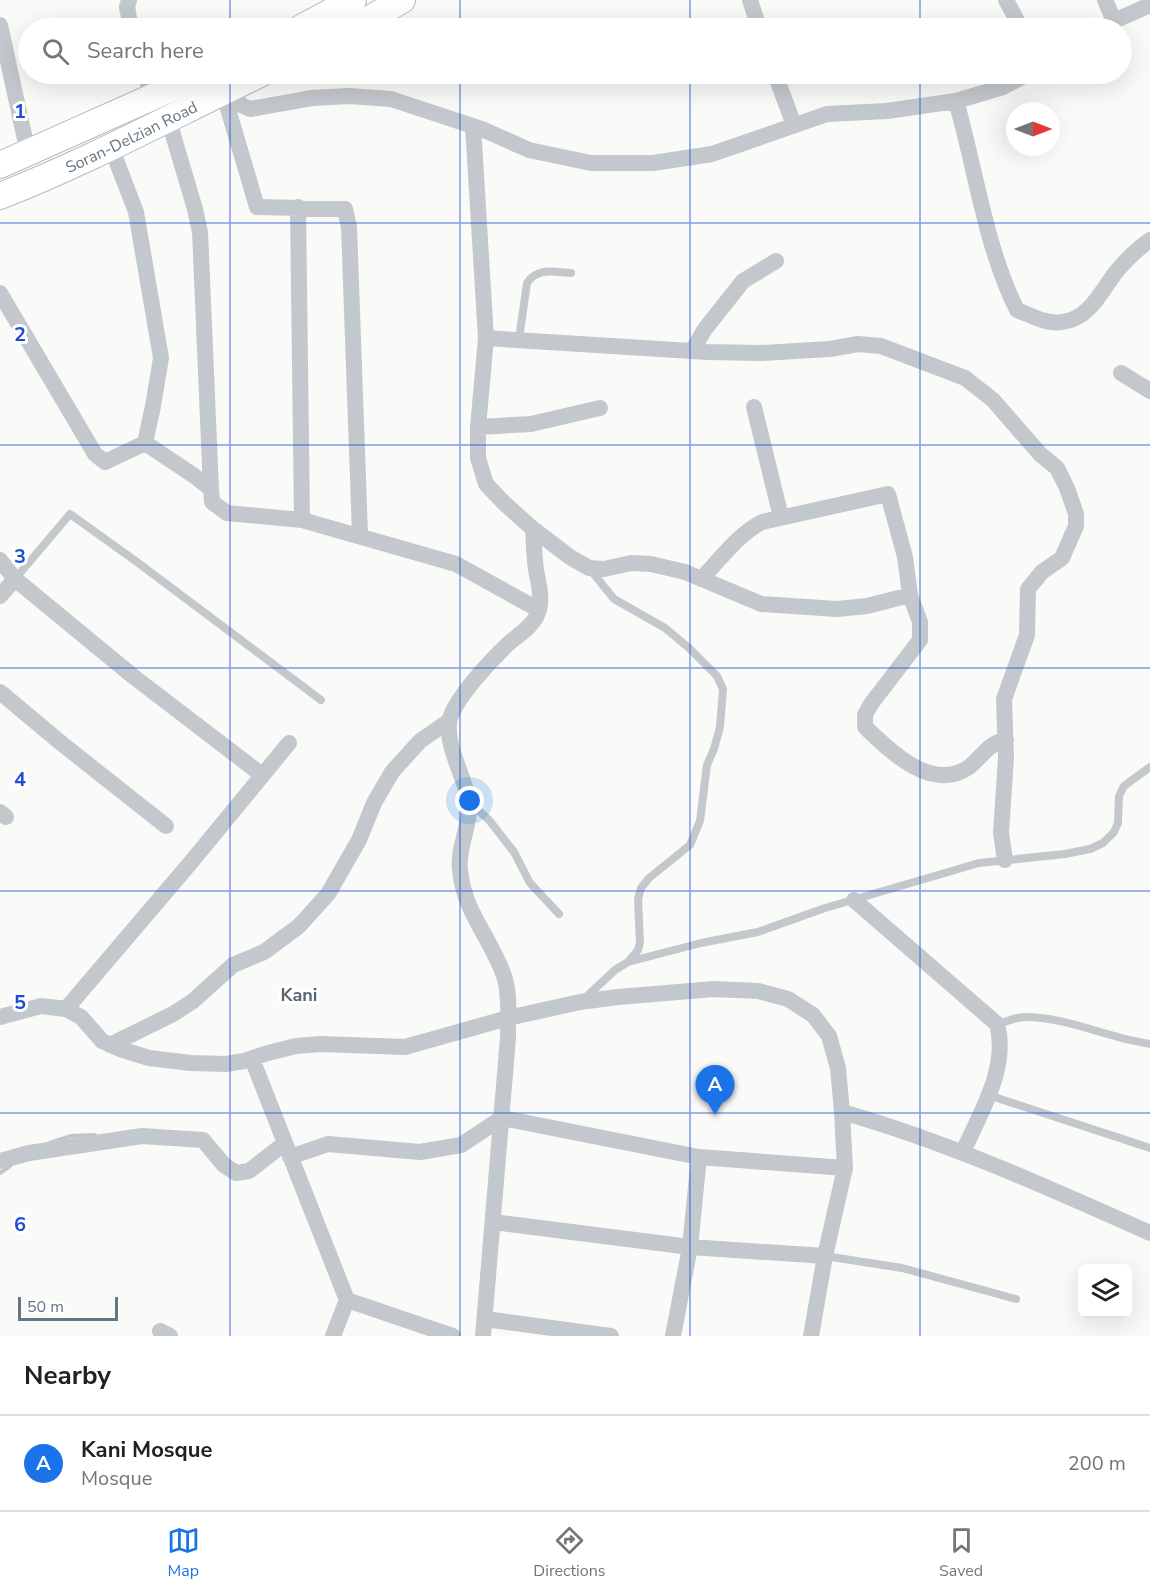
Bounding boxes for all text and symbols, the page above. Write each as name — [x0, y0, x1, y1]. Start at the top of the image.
search box — [18, 18, 1132, 84]
icon: search — [39, 35, 72, 68]
text: Search here — [87, 36, 204, 66]
street label: Soran-Delzian Road — [62, 96, 201, 179]
text: 1 — [14, 98, 26, 125]
north arrow — [1006, 102, 1060, 156]
text: 2 — [14, 321, 26, 348]
text: 3 — [14, 543, 26, 570]
text: 4 — [14, 766, 26, 793]
your location — [455, 786, 484, 815]
district label: Kani — [281, 983, 317, 1007]
text: 5 — [14, 989, 26, 1016]
pin: A — [696, 1066, 734, 1115]
text: 6 — [14, 1211, 26, 1238]
map controls — [1078, 1264, 1132, 1318]
button: layers — [1078, 1264, 1132, 1318]
scale bar — [18, 1294, 118, 1322]
text: 50 m — [27, 1296, 64, 1318]
text: Nearby — [24, 1358, 111, 1393]
text: Kani Mosque — [81, 1435, 212, 1465]
text: A — [36, 1450, 51, 1477]
text: 200 m — [1068, 1450, 1126, 1477]
text: Mosque — [81, 1465, 152, 1492]
tab: Map — [167, 1524, 200, 1582]
tab: Directions — [533, 1524, 605, 1582]
tab: Saved — [939, 1524, 983, 1582]

